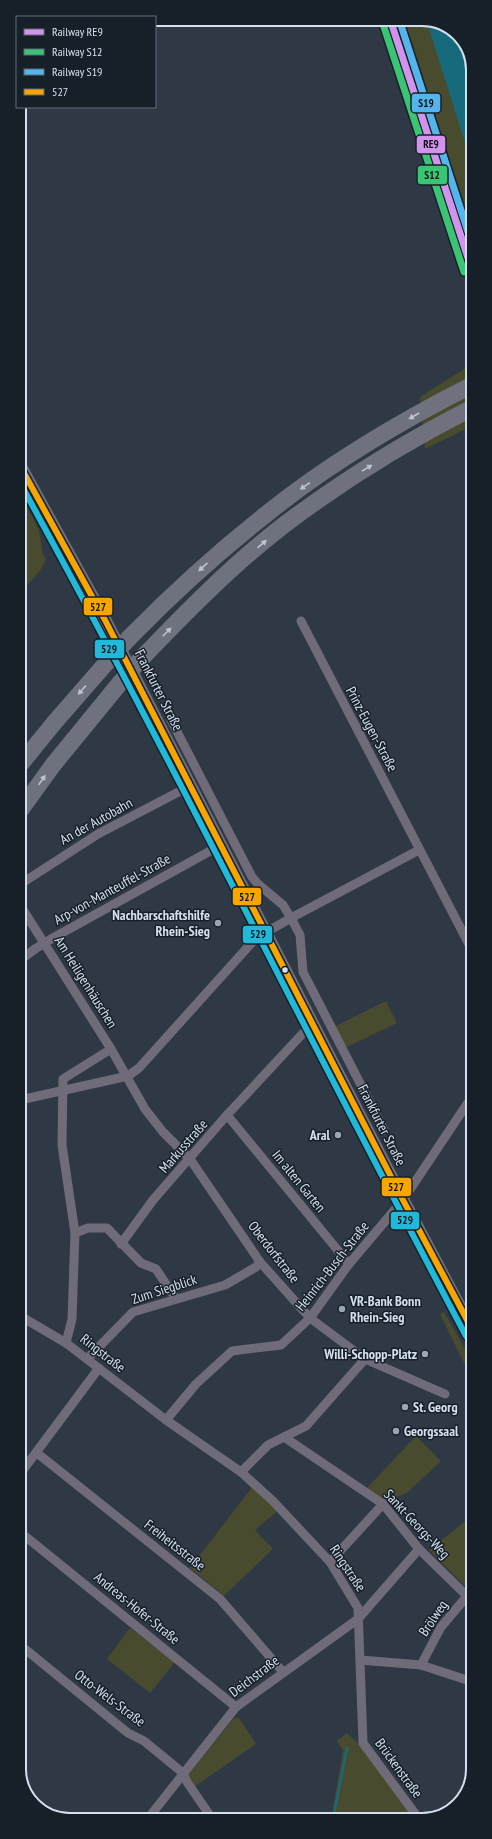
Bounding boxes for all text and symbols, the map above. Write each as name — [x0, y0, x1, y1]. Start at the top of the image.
legend — [16, 16, 156, 108]
text: Railway RE9 — [52, 24, 103, 39]
text: Railway S12 — [52, 44, 102, 59]
text: Railway S19 — [52, 64, 102, 79]
text: 527 — [52, 84, 68, 99]
line badge: S19 — [411, 93, 441, 113]
text: S19 — [418, 96, 434, 110]
line badge: RE9 — [416, 135, 446, 154]
text: RE9 — [423, 137, 439, 151]
line badge: S12 — [417, 165, 448, 185]
text: S12 — [424, 168, 440, 182]
one-way arrow — [408, 413, 420, 420]
one-way arrow — [362, 464, 372, 472]
one-way arrow — [299, 482, 310, 490]
one-way arrow — [257, 539, 267, 548]
one-way arrow — [198, 562, 208, 572]
line badge: 527 — [83, 597, 113, 616]
text: 527 — [90, 600, 106, 614]
one-way arrow — [162, 627, 172, 637]
line badge: 529 — [94, 639, 125, 659]
text: 529 — [101, 642, 117, 656]
street label: Frankfurter Straße — [131, 646, 187, 734]
street label: Prinz-Eugen-Straße — [342, 683, 402, 775]
one-way arrow — [78, 685, 87, 695]
one-way arrow — [38, 775, 46, 786]
street label: An der Autobahn — [56, 794, 136, 848]
street label: Arp-von-Manteuffel-Straße — [50, 849, 174, 929]
line badge: 527 — [232, 887, 262, 906]
text: 527 — [239, 890, 255, 904]
place label: Nachbarschaftshilfe Rhein-Sieg — [112, 906, 210, 940]
marker: Nachbarschaftshilfe Rhein-Sieg — [213, 918, 223, 928]
line badge: 529 — [242, 925, 273, 944]
text: 529 — [250, 927, 266, 941]
street label: Am Heiligenhäuschen — [51, 933, 121, 1031]
unlabelled marker — [280, 965, 290, 975]
street label: Frankfurter Straße — [354, 1081, 410, 1169]
street label: Markusstraße — [155, 1115, 211, 1177]
place label: Aral — [309, 1126, 331, 1144]
marker: Aral — [333, 1130, 343, 1140]
street label: Im alten Garten — [268, 1146, 330, 1216]
line badge: 527 — [381, 1177, 412, 1197]
text: 527 — [388, 1180, 404, 1194]
line badge: 529 — [390, 1211, 420, 1230]
text: 529 — [397, 1213, 413, 1227]
street label: Oberdorfstraße — [244, 1217, 304, 1287]
street label: Heinrich-Busch-Straße — [291, 1217, 373, 1315]
street label: Zum Siegblick — [129, 1270, 199, 1308]
place label: VR-Bank Bonn Rhein-Sieg — [349, 1292, 421, 1326]
marker: VR-Bank Bonn Rhein-Sieg — [337, 1304, 347, 1314]
street label: Ringstraße — [77, 1330, 129, 1376]
place label: Willi-Schopp-Platz — [323, 1345, 417, 1363]
marker: Willi-Schopp-Platz — [420, 1349, 430, 1359]
place label: St. Georg — [413, 1398, 458, 1416]
marker: St. Georg — [400, 1402, 410, 1412]
place label: Georgssaal — [404, 1422, 459, 1440]
marker: Georgssaal — [391, 1426, 401, 1436]
street label: Sankt-Georgs-Weg — [380, 1485, 454, 1563]
street label: Freiheitsstraße — [141, 1516, 209, 1575]
street label: Ringstraße — [326, 1541, 370, 1595]
street label: Andreas-Hofer-Straße — [90, 1568, 184, 1648]
street label: Brölweg — [414, 1597, 452, 1639]
street label: Deichstraße — [225, 1651, 283, 1701]
street label: Otto-Wels-Straße — [71, 1666, 149, 1731]
street label: Brückenstraße — [371, 1735, 427, 1802]

